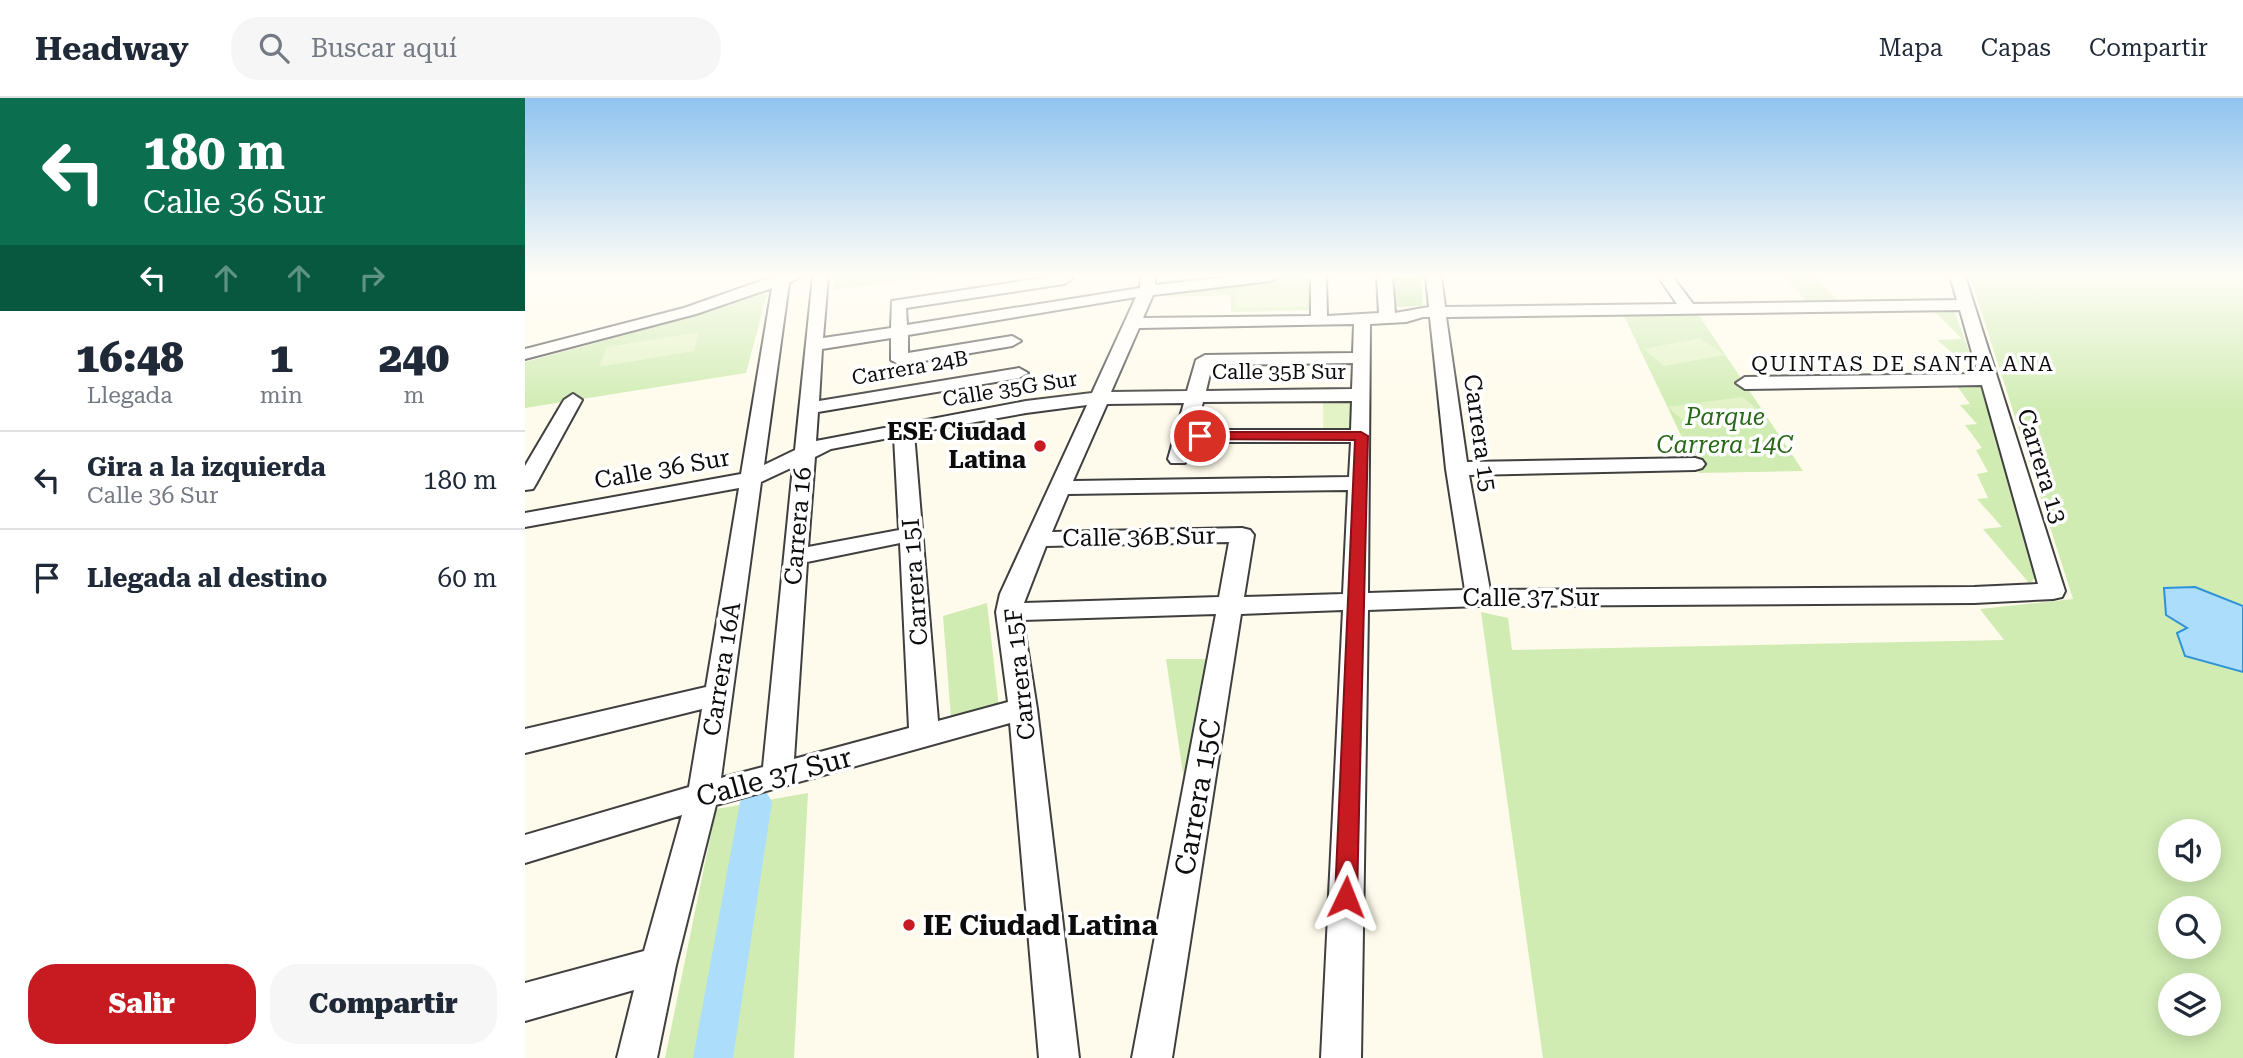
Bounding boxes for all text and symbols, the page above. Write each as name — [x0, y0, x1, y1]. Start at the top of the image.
search box — [231, 17, 721, 80]
text: Headway — [35, 29, 189, 68]
icon: search — [255, 29, 293, 67]
text: Buscar aquí — [311, 33, 457, 63]
text: Mapa — [1879, 34, 1943, 62]
text: Capas — [1981, 34, 2051, 62]
text: Compartir — [2089, 34, 2208, 62]
text: 180 m — [143, 124, 285, 181]
icon: left — [28, 126, 119, 217]
text: Calle 36 Sur — [143, 183, 326, 221]
icon: left — [134, 259, 172, 297]
icon: ahead — [207, 259, 245, 297]
icon: ahead — [280, 259, 318, 297]
icon: right — [353, 259, 391, 297]
text: 16:48 — [76, 333, 184, 382]
text: 1 — [269, 333, 293, 382]
text: 240 — [379, 333, 449, 382]
street label: Carrera 24B — [850, 346, 970, 390]
district label: QUINTAS DE SANTA ANA — [1751, 352, 2055, 376]
street label: Calle 35B Sur — [1212, 360, 1346, 384]
street label: Calle 35G Sur — [941, 366, 1079, 412]
street label: Carrera 15 — [1458, 372, 1502, 494]
text: Llegada — [87, 382, 173, 409]
text: min — [260, 382, 303, 409]
text: m — [403, 382, 424, 409]
park label: Parque Carrera 14C — [1657, 403, 1793, 459]
street label: Carrera 13 — [2011, 405, 2073, 527]
pin — [1170, 406, 1230, 466]
icon: arrive — [1181, 417, 1219, 455]
place label: ESE Ciudad Latina — [887, 418, 1026, 474]
marker: ESE Ciudad Latina — [1032, 438, 1048, 454]
street label: Calle 36 Sur — [592, 443, 732, 495]
text: Gira a la izquierda — [87, 452, 326, 482]
icon: left — [28, 461, 66, 499]
text: 180 m — [423, 465, 497, 495]
street label: Carrera 16 — [779, 466, 817, 586]
text: Calle 36 Sur — [87, 482, 218, 509]
street label: Carrera 15I — [897, 517, 933, 647]
street label: Calle 36B Sur — [1062, 522, 1216, 552]
icon: arrive — [28, 559, 66, 597]
text: Llegada al destino — [87, 563, 327, 593]
text: 60 m — [438, 563, 497, 593]
street label: Calle 37 Sur — [1462, 584, 1600, 612]
street label: Carrera 16A — [698, 600, 746, 738]
street label: Carrera 15F — [999, 606, 1041, 742]
street label: Carrera 15C — [1168, 716, 1228, 878]
street label: Calle 37 Sur — [693, 740, 855, 814]
map controls — [2158, 819, 2221, 1036]
button: sound — [2158, 819, 2221, 882]
position arrow — [1309, 860, 1383, 934]
button: search — [2158, 896, 2221, 959]
place label: IE Ciudad Latina — [923, 909, 1158, 942]
marker: IE Ciudad Latina — [901, 917, 917, 933]
button: Salir — [28, 964, 256, 1044]
button: Compartir — [270, 964, 497, 1044]
button: layers — [2158, 973, 2221, 1036]

